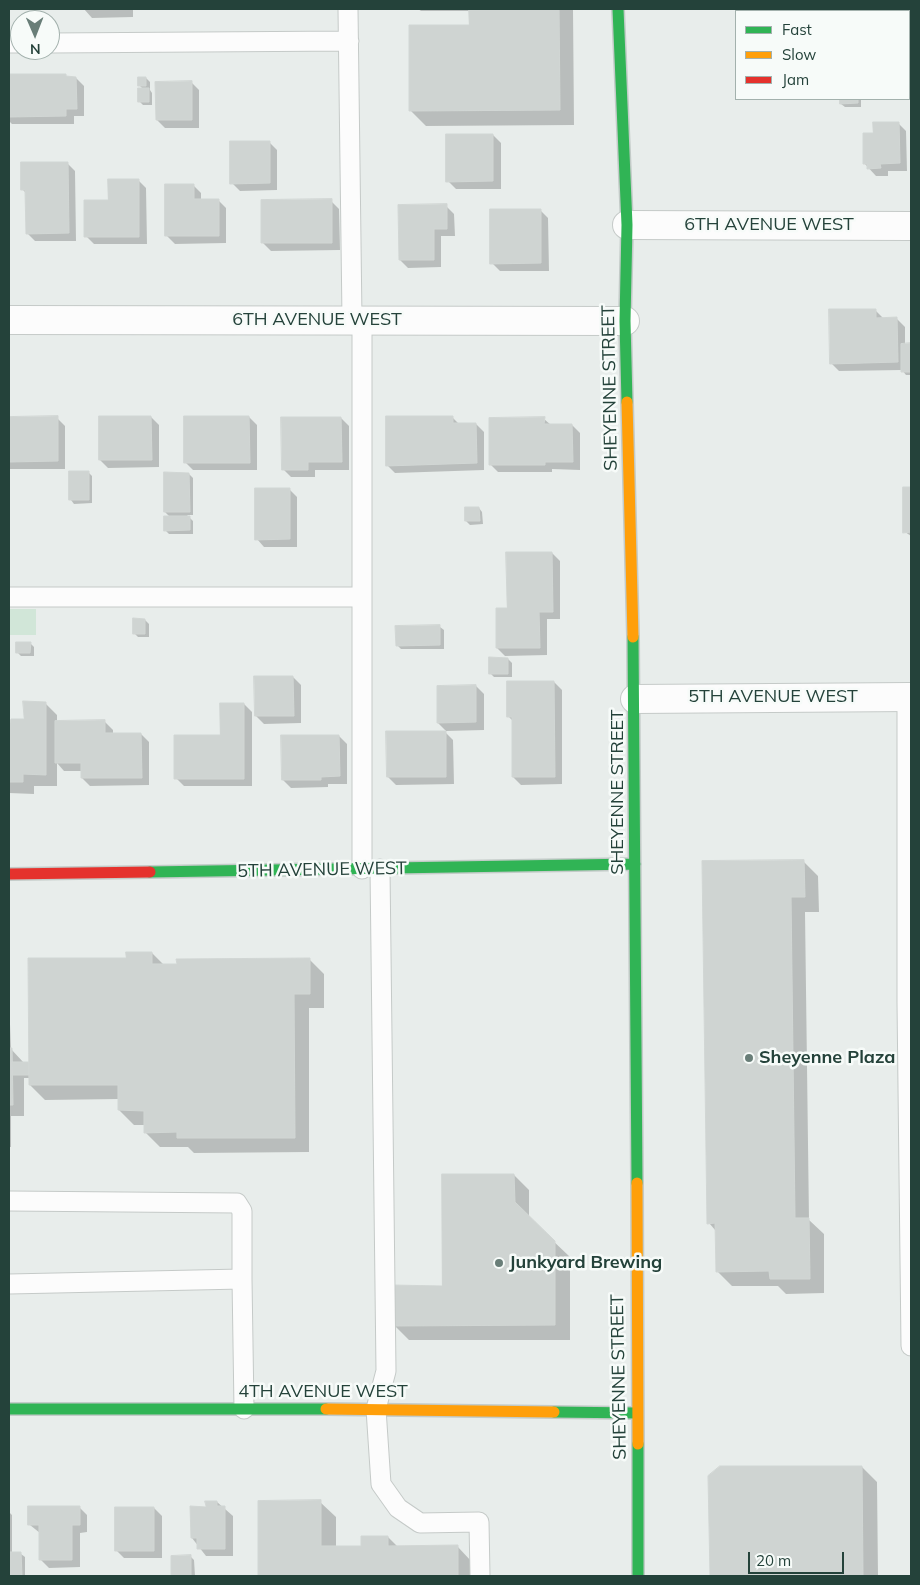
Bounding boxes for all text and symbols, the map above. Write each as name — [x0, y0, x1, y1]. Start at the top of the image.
north arrow — [10, 10, 60, 60]
legend — [735, 10, 910, 100]
text: Fast — [782, 20, 812, 39]
text: N — [30, 40, 41, 58]
text: Slow — [782, 45, 816, 64]
text: Jam — [782, 70, 809, 89]
street label: 6TH AVENUE WEST — [684, 214, 854, 236]
street label: SHEYENNE STREET — [598, 305, 622, 471]
street label: 6TH AVENUE WEST — [232, 309, 402, 331]
street label: 5TH AVENUE WEST — [688, 686, 858, 708]
street label: SHEYENNE STREET — [607, 709, 629, 875]
street label: 5TH AVENUE WEST — [237, 858, 407, 882]
place label: Sheyenne Plaza — [759, 1047, 896, 1069]
marker: Sheyenne Plaza — [743, 1052, 755, 1064]
place label: Junkyard Brewing — [509, 1252, 662, 1274]
marker: Junkyard Brewing — [493, 1257, 505, 1269]
street label: SHEYENNE STREET — [607, 1294, 631, 1460]
street label: 4TH AVENUE WEST — [238, 1381, 408, 1403]
scale bar — [750, 1542, 846, 1574]
text: 20 m — [756, 1551, 791, 1570]

